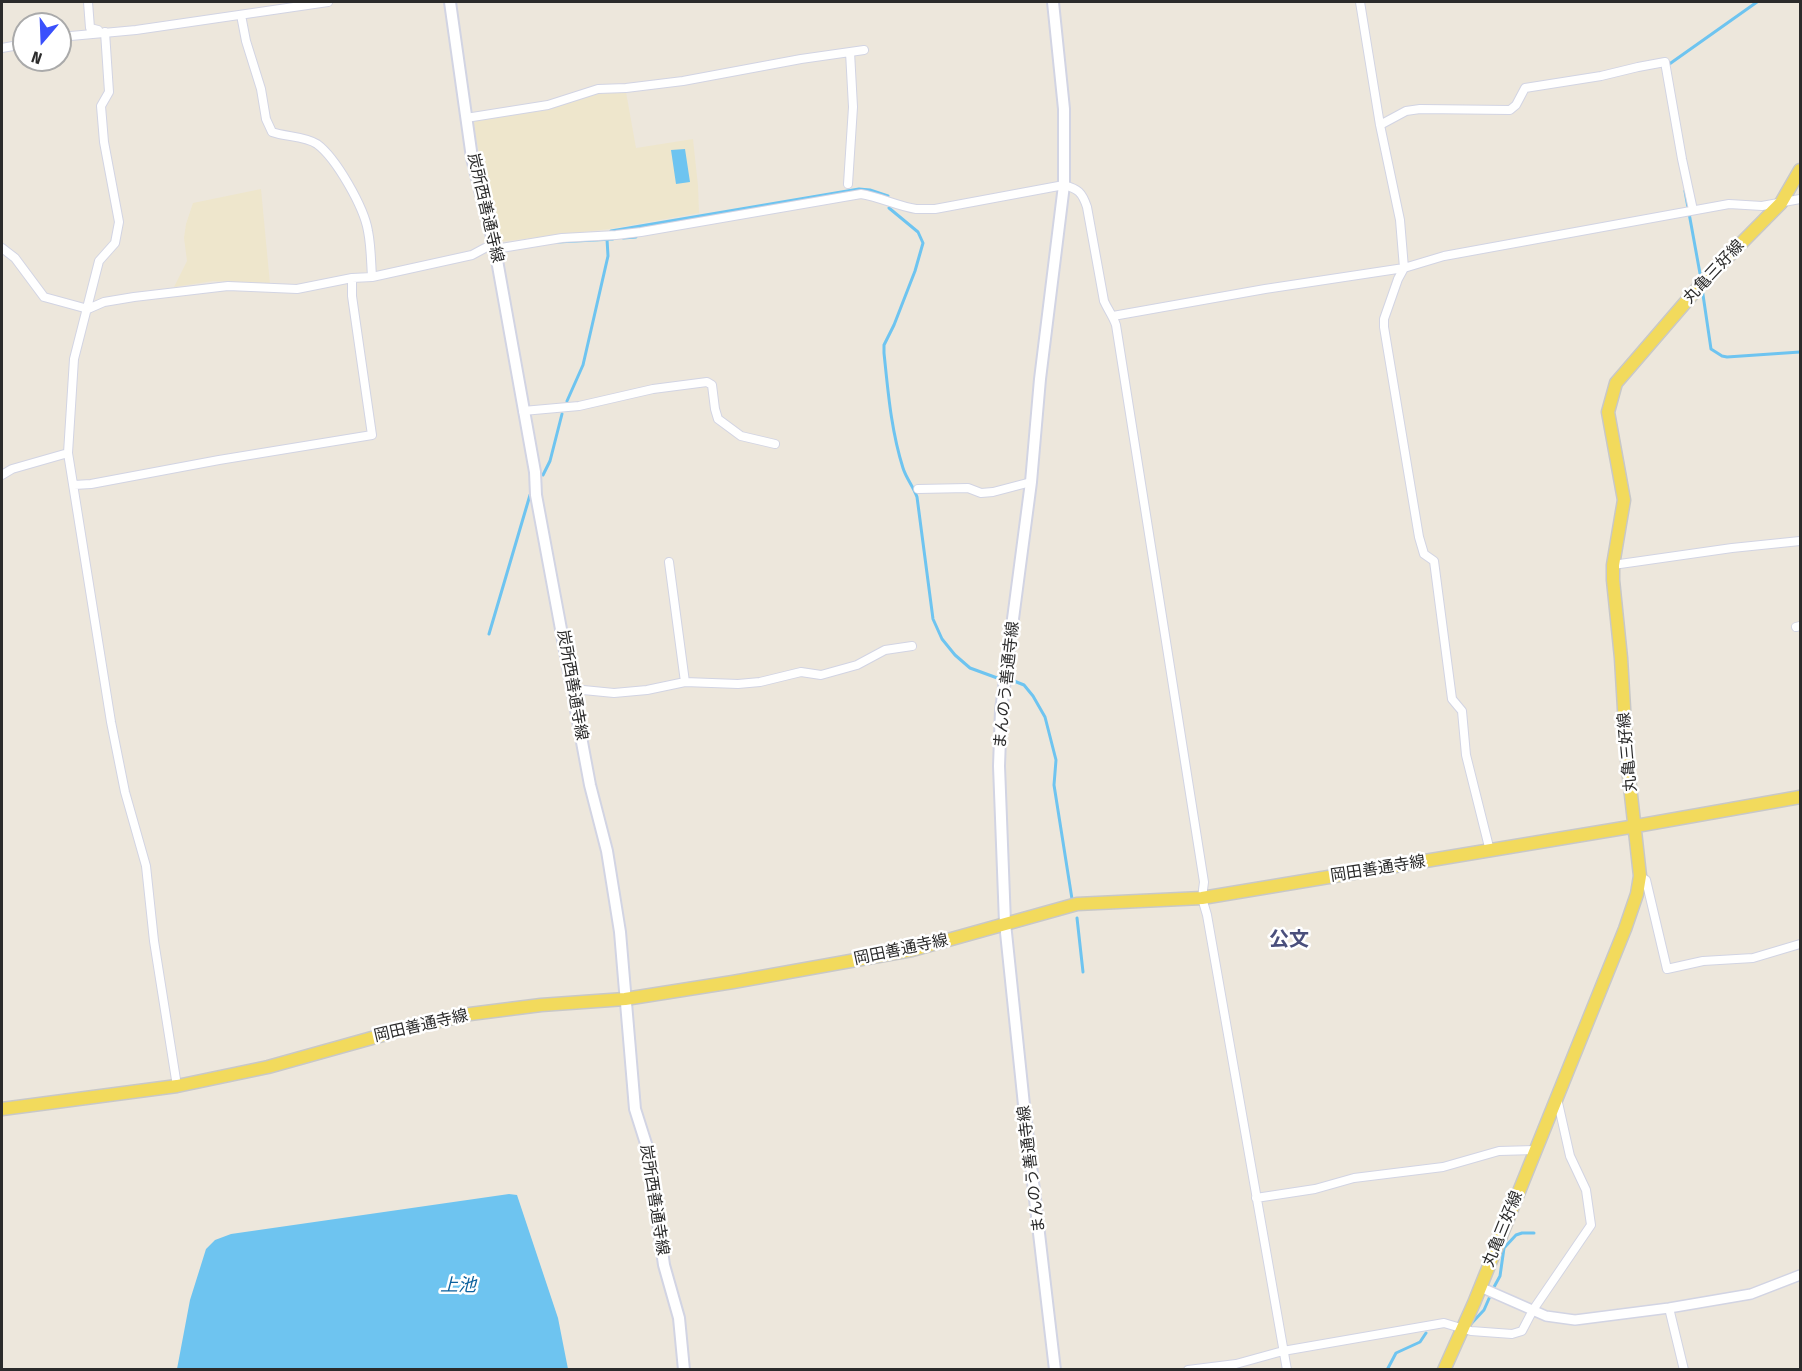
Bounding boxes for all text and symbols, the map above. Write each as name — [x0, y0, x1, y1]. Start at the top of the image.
north arrow — [12, 12, 72, 72]
text: N — [29, 47, 44, 68]
street label: 炭所西善通寺線 — [463, 151, 507, 265]
street label: 丸亀三好線 — [1680, 236, 1748, 308]
street label: まんのう善通寺線 — [991, 620, 1023, 750]
street label: 炭所西善通寺線 — [553, 628, 591, 742]
street label: 丸亀三好線 — [1615, 711, 1641, 793]
street label: 岡田善通寺線 — [1329, 852, 1427, 886]
district label: 公文 — [1269, 928, 1309, 952]
street label: 岡田善通寺線 — [852, 931, 950, 969]
street label: 岡田善通寺線 — [372, 1006, 470, 1046]
street label: まんのう善通寺線 — [1015, 1104, 1049, 1234]
street label: 炭所西善通寺線 — [636, 1143, 672, 1257]
street label: 丸亀三好線 — [1479, 1188, 1527, 1270]
water label: 上池 — [440, 1275, 476, 1297]

